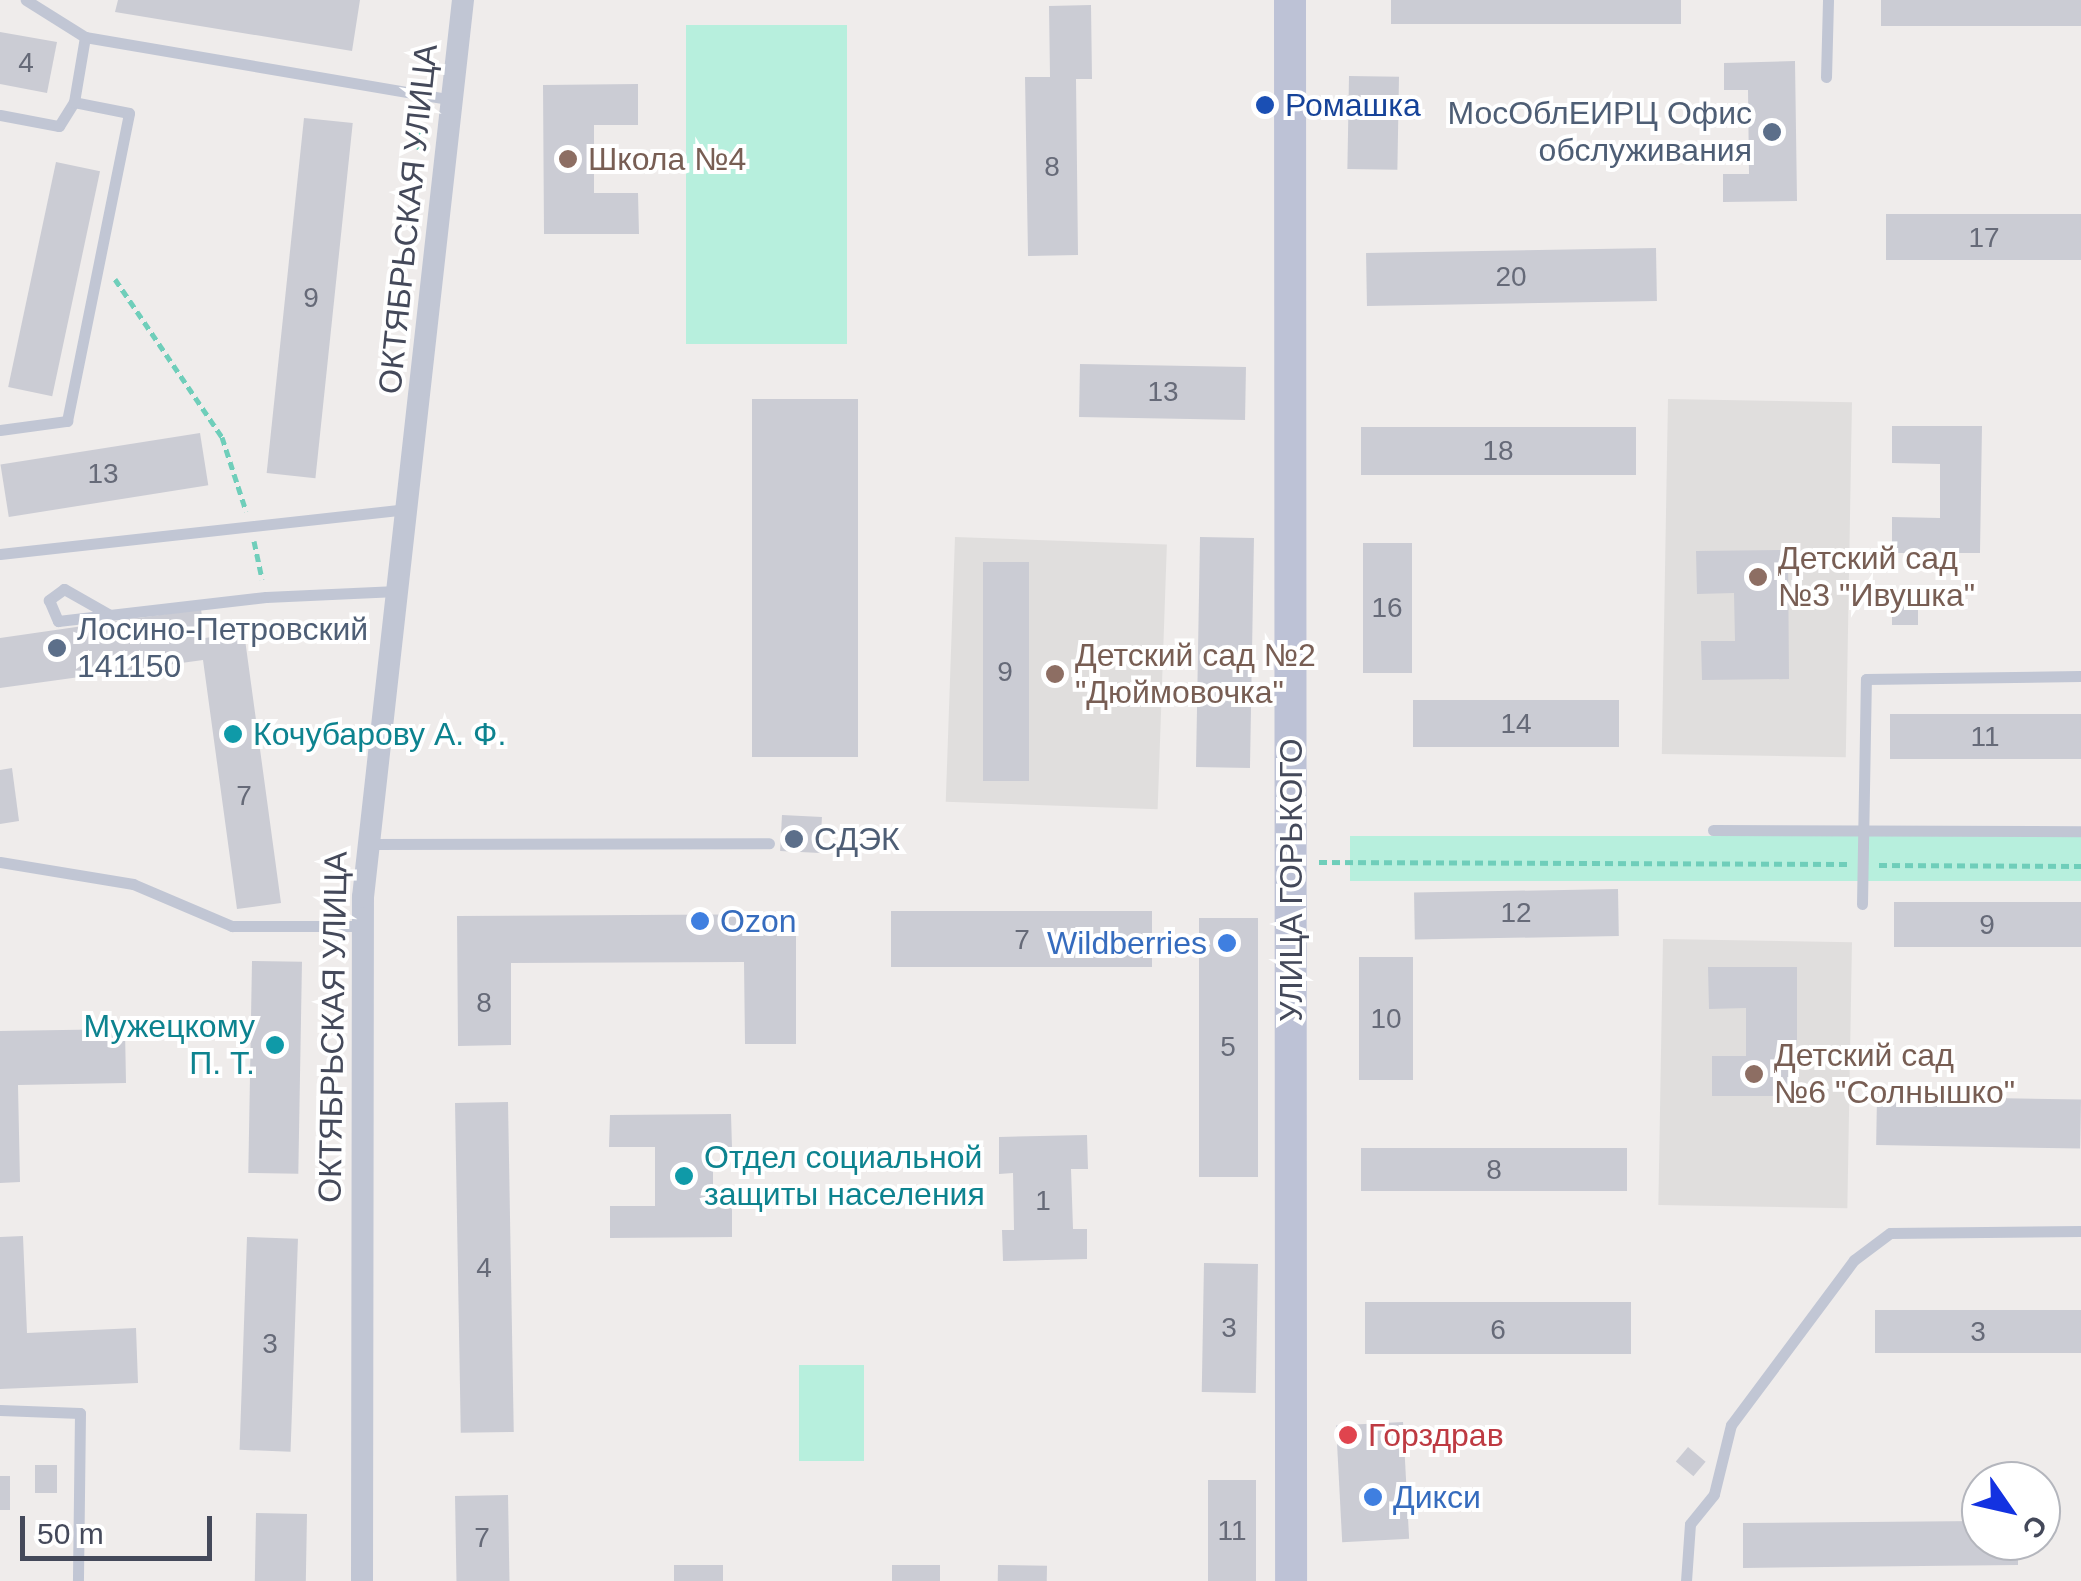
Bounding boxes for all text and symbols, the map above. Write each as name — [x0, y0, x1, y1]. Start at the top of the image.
street label: ОКТЯБРЬСКАЯ УЛИЦА — [371, 42, 445, 396]
house number: 4 — [18, 46, 34, 80]
place label: Ромашка — [1285, 86, 1421, 124]
marker: Ромашка — [1254, 94, 1276, 116]
place label: МосОблЕИРЦ Офис обслуживания — [1447, 95, 1752, 170]
marker: МосОблЕИРЦ Офис обслуживания — [1761, 121, 1783, 143]
place label: Школа №4 — [588, 140, 746, 178]
marker: Школа №4 — [557, 148, 579, 170]
house number: 8 — [1044, 150, 1060, 184]
house number: 17 — [1968, 221, 2000, 255]
house number: 20 — [1495, 260, 1527, 294]
house number: 9 — [303, 281, 319, 315]
house number: 13 — [1147, 375, 1179, 409]
house number: 18 — [1482, 434, 1514, 468]
house number: 13 — [87, 457, 119, 491]
place label: Детский сад №3 "Ивушка" — [1778, 540, 1975, 615]
marker: Детский сад №3 "Ивушка" — [1747, 566, 1769, 588]
house number: 16 — [1371, 591, 1403, 625]
place label: Лосино-Петровский 141150 — [77, 611, 368, 686]
marker: Лосино-Петровский 141150 — [46, 637, 68, 659]
place label: Детский сад №2 "Дюймовочка" — [1075, 637, 1316, 712]
house number: 9 — [997, 655, 1013, 689]
marker: Детский сад №2 "Дюймовочка" — [1044, 663, 1066, 685]
house number: 14 — [1500, 707, 1532, 741]
place label: Кочубарову А. Ф. — [253, 715, 506, 753]
house number: 11 — [1970, 720, 2000, 754]
marker: Кочубарову А. Ф. — [222, 723, 244, 745]
street label: УЛИЦА ГОРЬКОГО — [1272, 738, 1310, 1022]
house number: 7 — [236, 779, 252, 813]
place label: СДЭК — [814, 820, 900, 858]
marker: СДЭК — [783, 828, 805, 850]
street label: ОКТЯБРЬСКАЯ УЛИЦА — [311, 851, 355, 1203]
house number: 12 — [1500, 896, 1532, 930]
place label: Ozon — [720, 902, 796, 940]
house number: 9 — [1979, 908, 1995, 942]
marker: Ozon — [689, 910, 711, 932]
house number: 7 — [1014, 923, 1030, 957]
place label: Wildberries — [1047, 924, 1207, 962]
marker: Wildberries — [1216, 932, 1238, 954]
house number: 8 — [476, 986, 492, 1020]
house number: 10 — [1370, 1002, 1402, 1036]
place label: Мужецкому П. Т. — [84, 1008, 255, 1083]
house number: 5 — [1220, 1030, 1236, 1064]
marker: Мужецкому П. Т. — [264, 1034, 286, 1056]
place label: Детский сад №6 "Солнышко" — [1774, 1037, 2015, 1112]
marker: Детский сад №6 "Солнышко" — [1743, 1063, 1765, 1085]
place label: Отдел социальной защиты населения — [704, 1139, 985, 1214]
house number: 8 — [1486, 1153, 1502, 1187]
marker: Отдел социальной защиты населения — [673, 1165, 695, 1187]
house number: 1 — [1035, 1184, 1051, 1218]
house number: 4 — [476, 1251, 492, 1285]
house number: 3 — [1221, 1311, 1237, 1345]
house number: 6 — [1490, 1313, 1506, 1347]
house number: 3 — [1970, 1315, 1986, 1349]
house number: 3 — [262, 1327, 278, 1361]
place label: Горздрав — [1368, 1416, 1504, 1454]
marker: Горздрав — [1337, 1424, 1359, 1446]
north arrow — [1961, 1461, 2061, 1561]
place label: Дикси — [1393, 1478, 1481, 1516]
marker: Дикси — [1362, 1486, 1384, 1508]
scale bar — [25, 1496, 218, 1558]
text: С — [2016, 1510, 2053, 1544]
house number: 11 — [1217, 1514, 1247, 1548]
text: 50 m — [37, 1517, 104, 1550]
house number: 7 — [474, 1521, 490, 1555]

